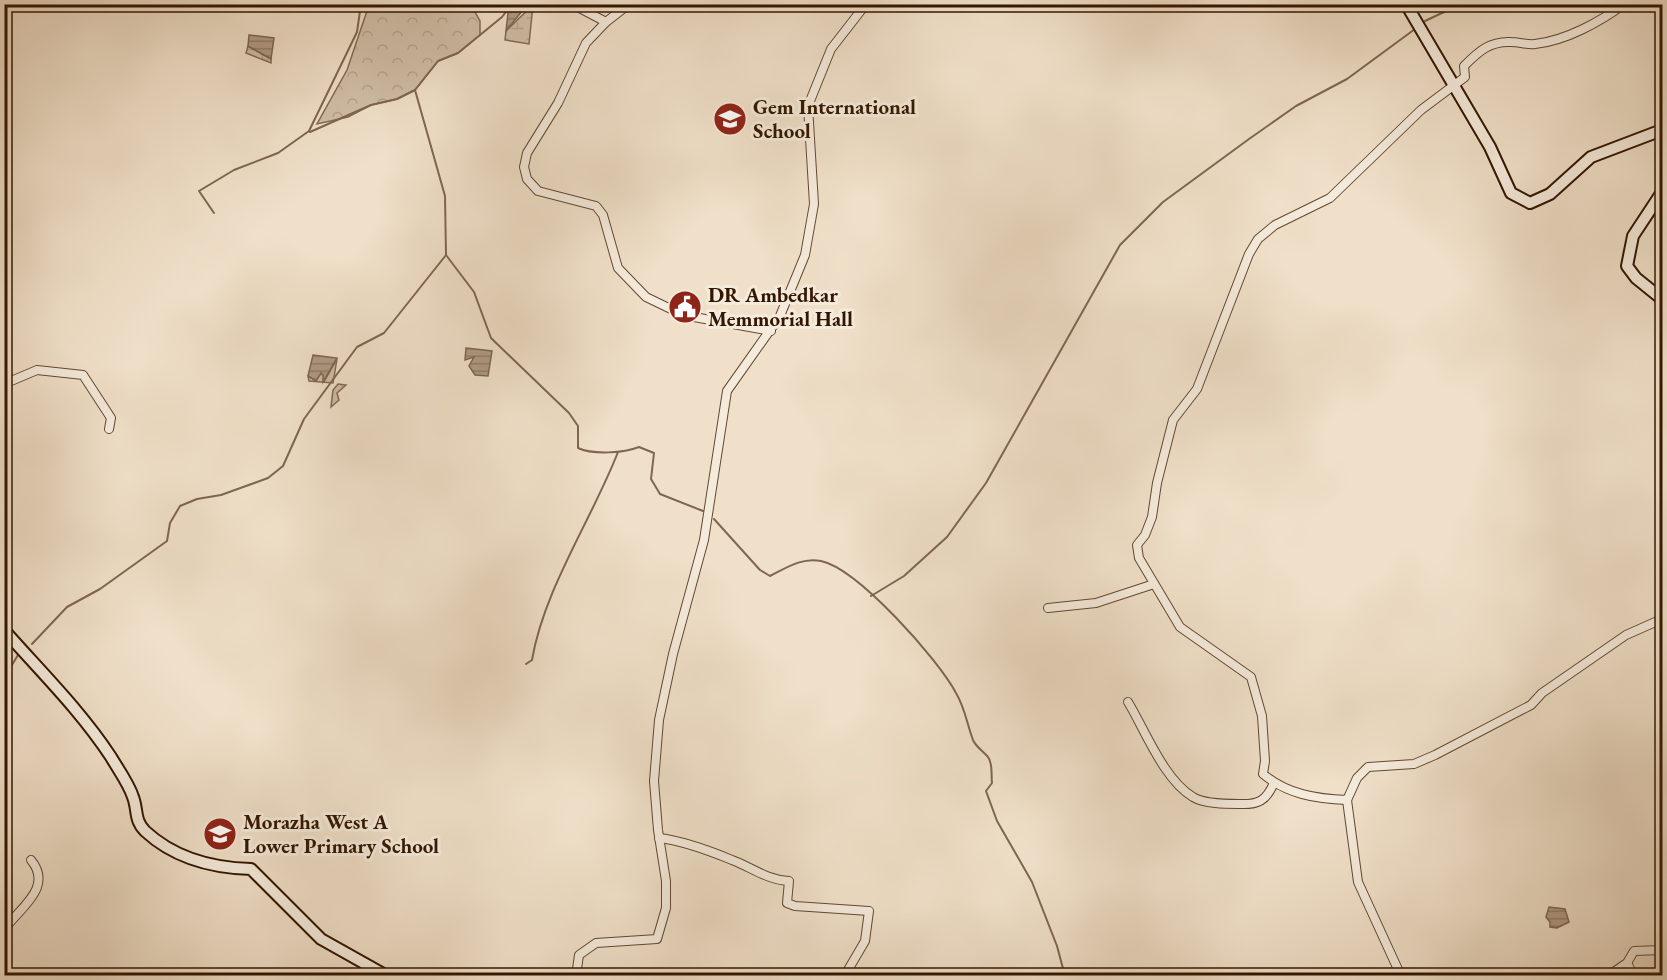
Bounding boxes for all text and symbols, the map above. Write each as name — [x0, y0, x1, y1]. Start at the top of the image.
place label: Gem International School — [753, 93, 916, 144]
school or university icon: Gem International School — [712, 101, 748, 137]
place label: DR Ambedkar Memmorial Hall — [708, 281, 853, 332]
public building icon: DR Ambedkar Memmorial Hall — [667, 289, 703, 325]
place label: Morazha West A Lower Primary School — [243, 808, 439, 859]
school or university icon: Morazha West A Lower Primary School — [202, 816, 238, 852]

